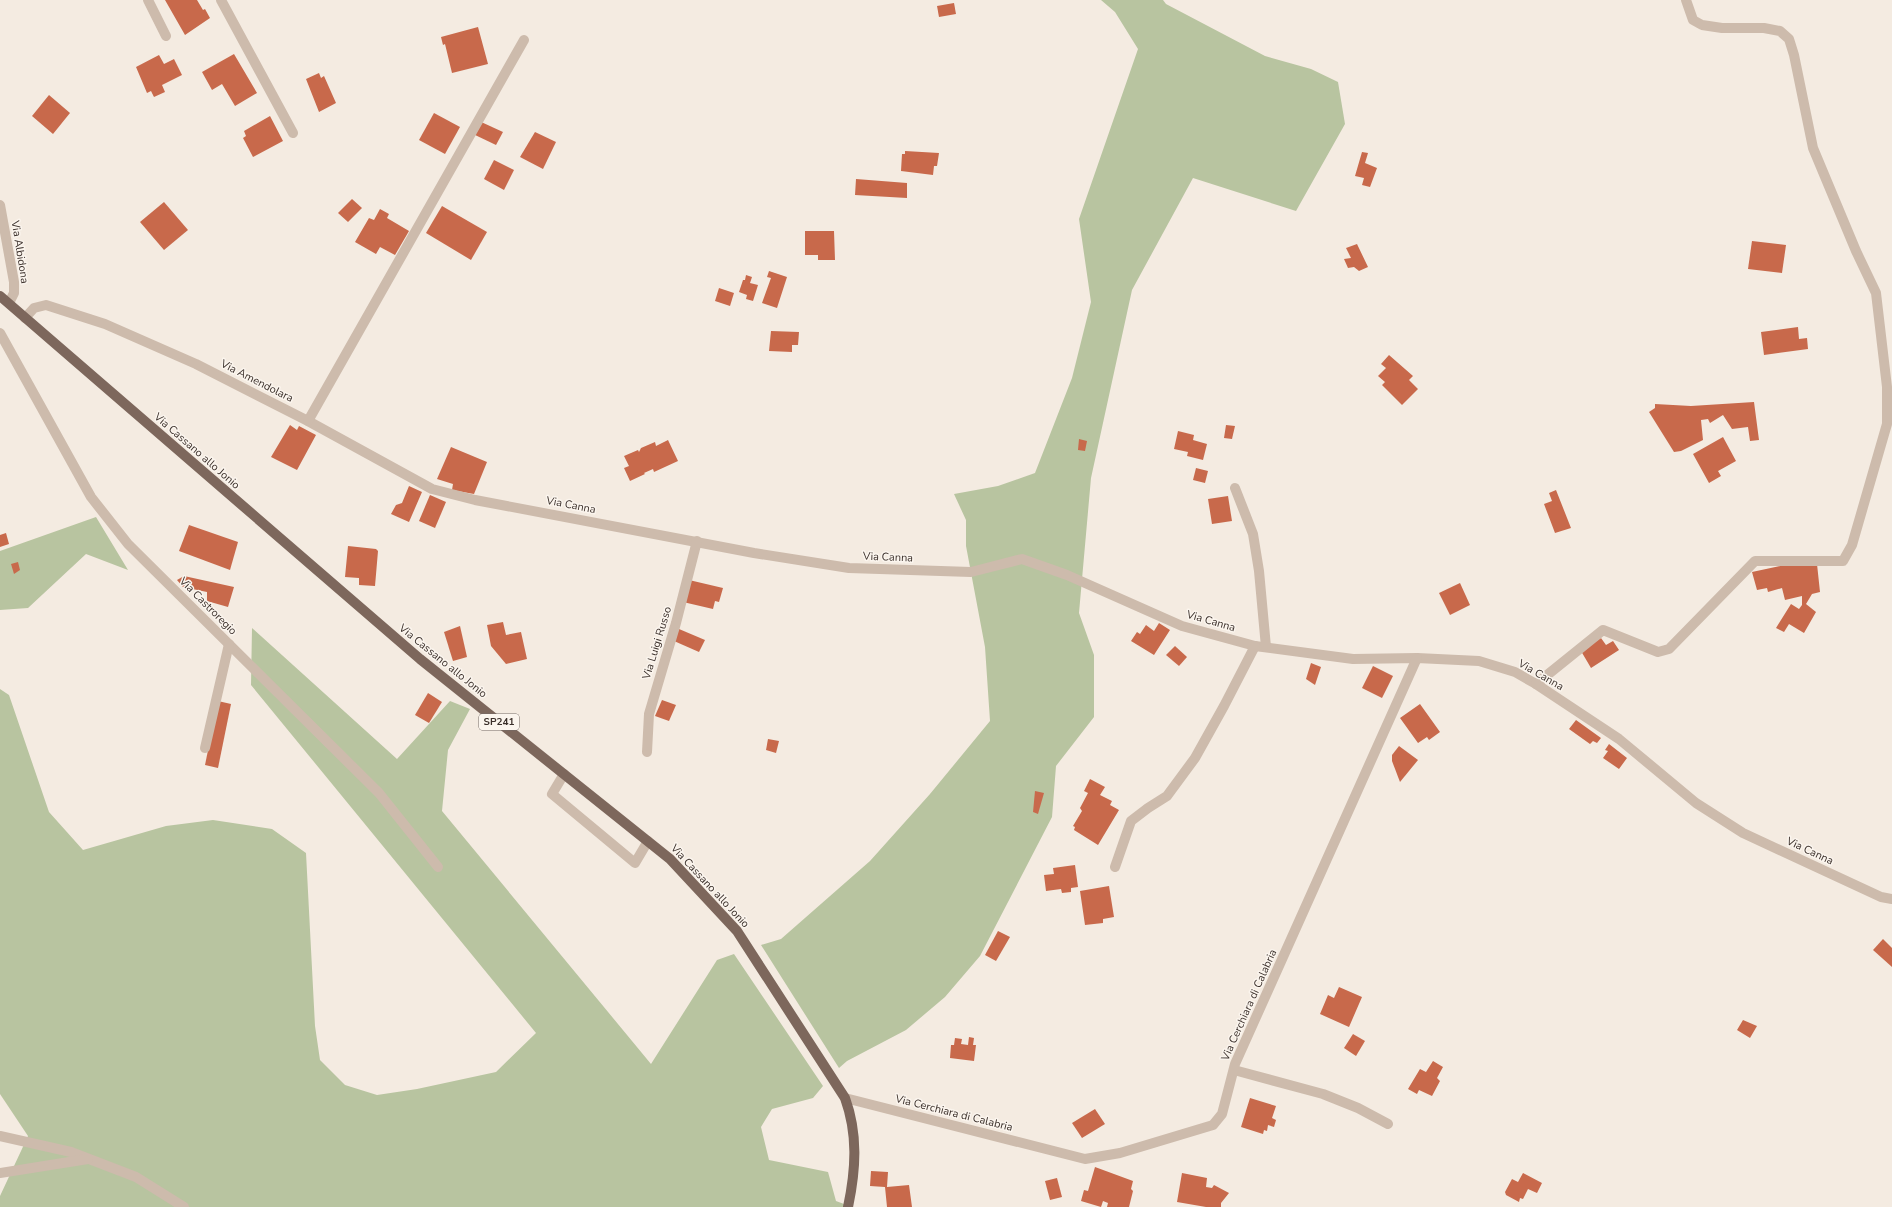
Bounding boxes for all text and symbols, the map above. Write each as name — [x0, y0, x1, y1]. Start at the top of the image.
street label: Via Albidona — [7, 218, 32, 285]
street label: Via Amendolara — [217, 356, 296, 406]
street label: Via Cassano allo Jonio — [150, 409, 243, 493]
street label: Via Canna — [544, 493, 597, 517]
street label: Via Canna — [862, 549, 913, 565]
street label: Via Castroregio — [175, 573, 240, 638]
street label: Via Luigi Russo — [639, 605, 675, 682]
street label: Via Canna — [1184, 607, 1237, 635]
street label: Via Cassano allo Jonio — [395, 620, 490, 701]
street label: Via Canna — [1515, 655, 1567, 694]
road number: SP241 — [479, 714, 519, 730]
street label: Via Canna — [1783, 833, 1836, 868]
street label: Via Cassano allo Jonio — [667, 840, 753, 931]
street label: Via Cerchiara di Calabria — [1217, 947, 1280, 1064]
street label: Via Cerchiara di Calabria — [893, 1091, 1014, 1135]

